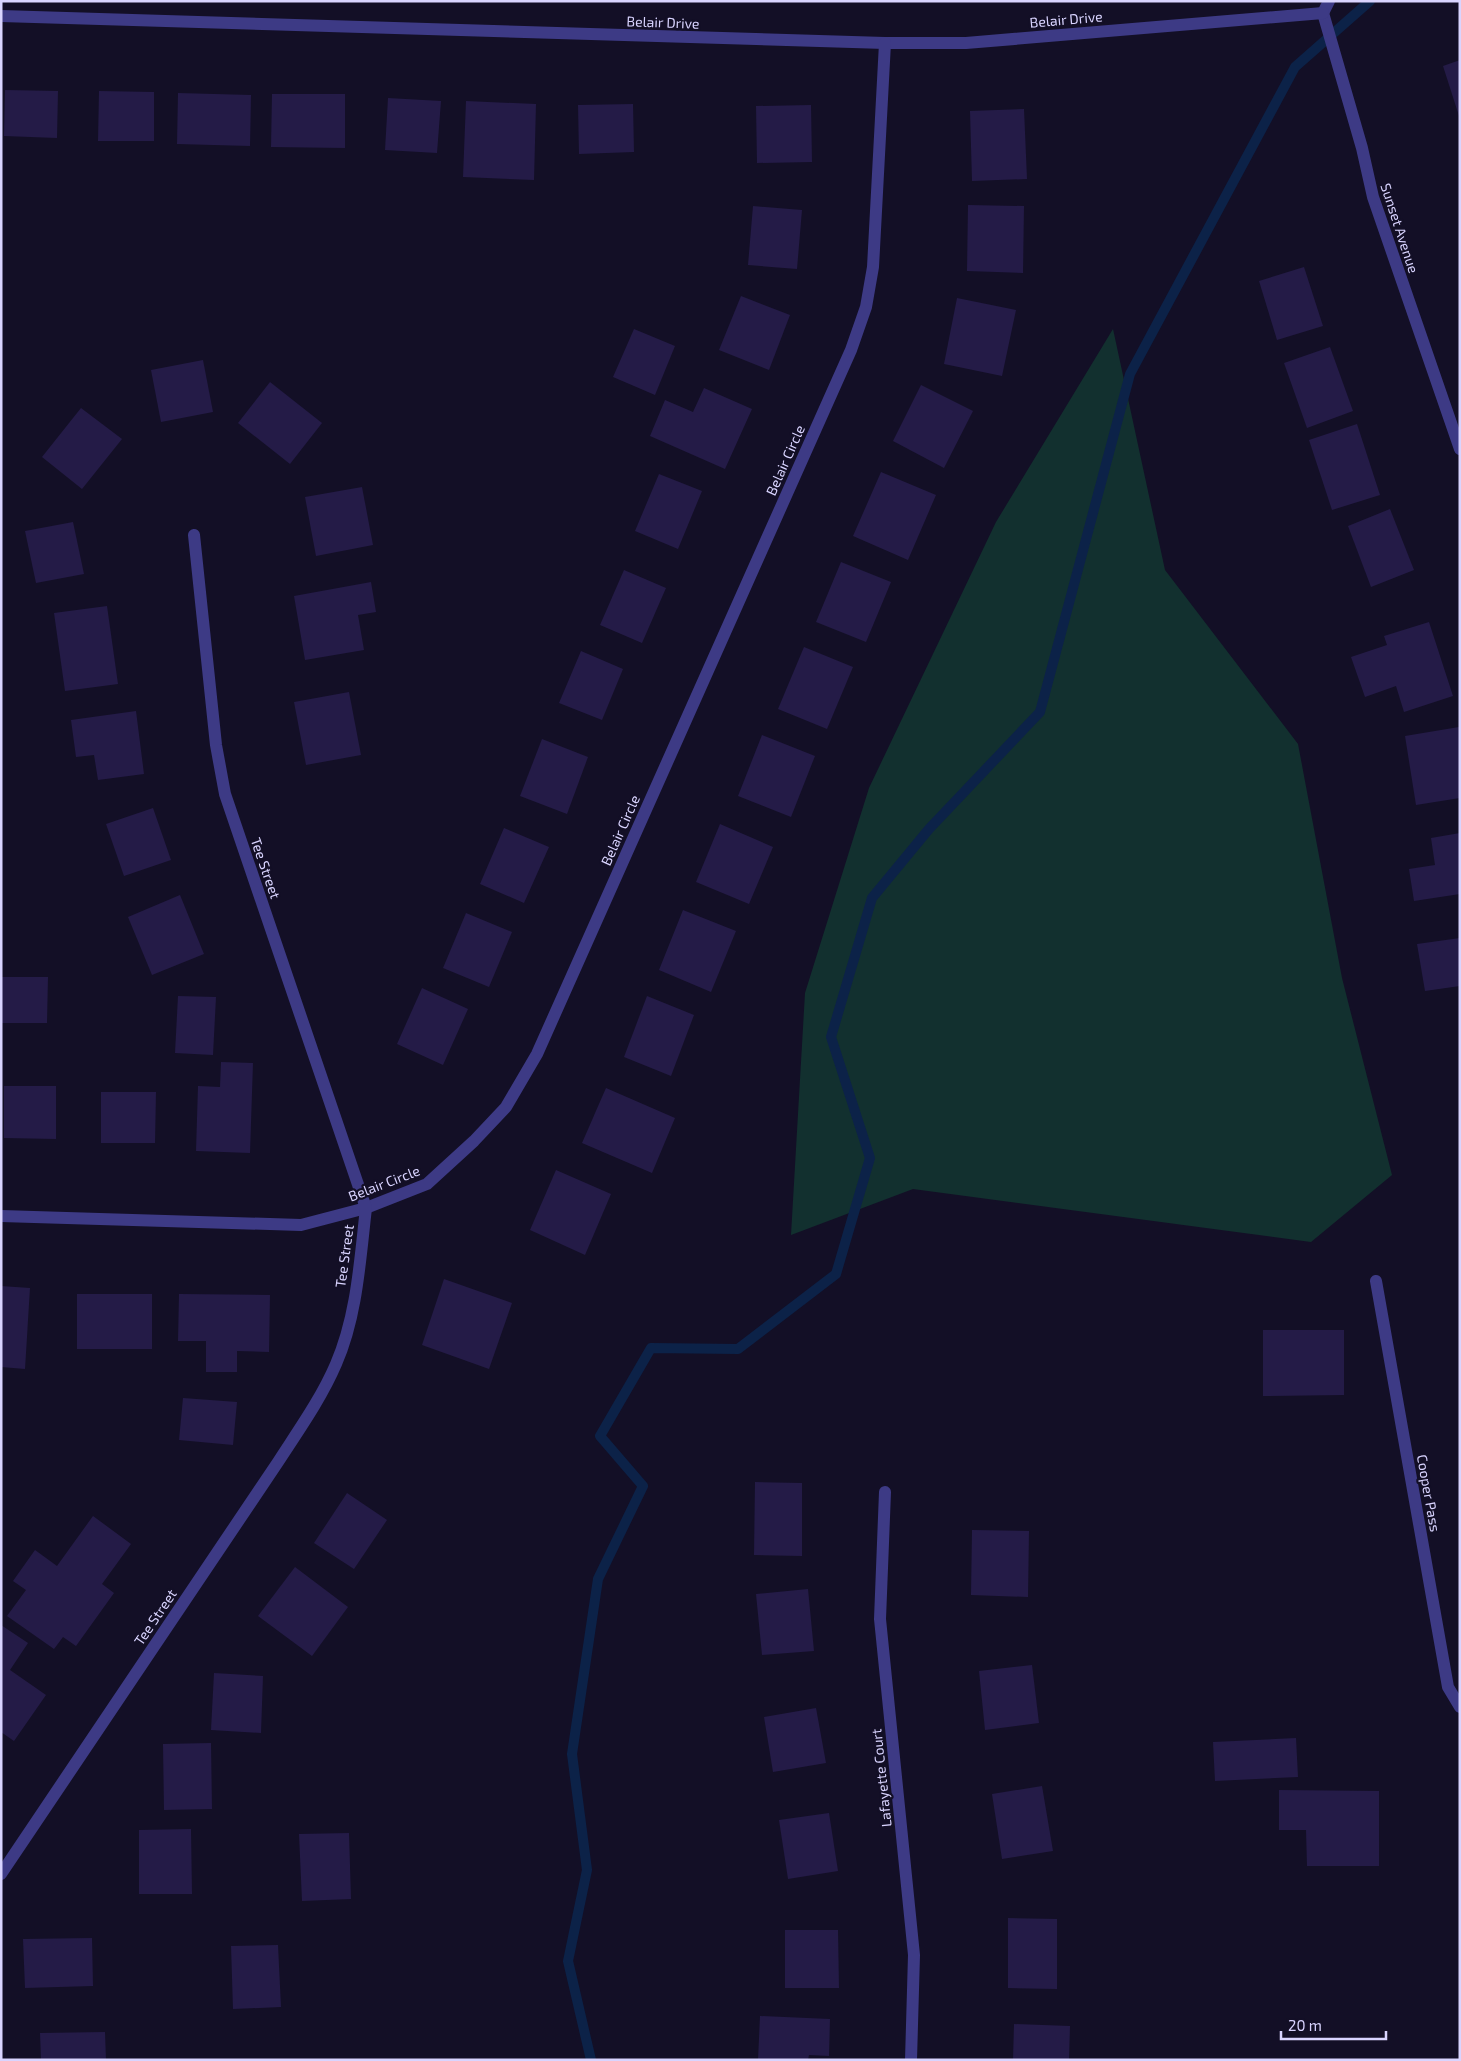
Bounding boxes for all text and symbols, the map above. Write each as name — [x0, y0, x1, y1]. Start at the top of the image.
street label: Belair Drive — [1029, 7, 1103, 31]
street label: Belair Drive — [626, 12, 700, 32]
street label: Sunset Avenue — [1377, 181, 1423, 275]
street label: Belair Circle — [762, 422, 808, 498]
street label: Belair Circle — [597, 792, 643, 868]
street label: Tee Street — [248, 835, 284, 901]
street label: Belair Circle — [346, 1162, 422, 1204]
street label: Tee Street — [331, 1223, 357, 1289]
street label: Cooper Pass — [1414, 1453, 1444, 1533]
street label: Tee Street — [130, 1586, 180, 1648]
street label: Lafayette Court — [867, 1728, 895, 1828]
scale bar — [1281, 2008, 1386, 2040]
text: 20 m — [1288, 2016, 1322, 2034]

